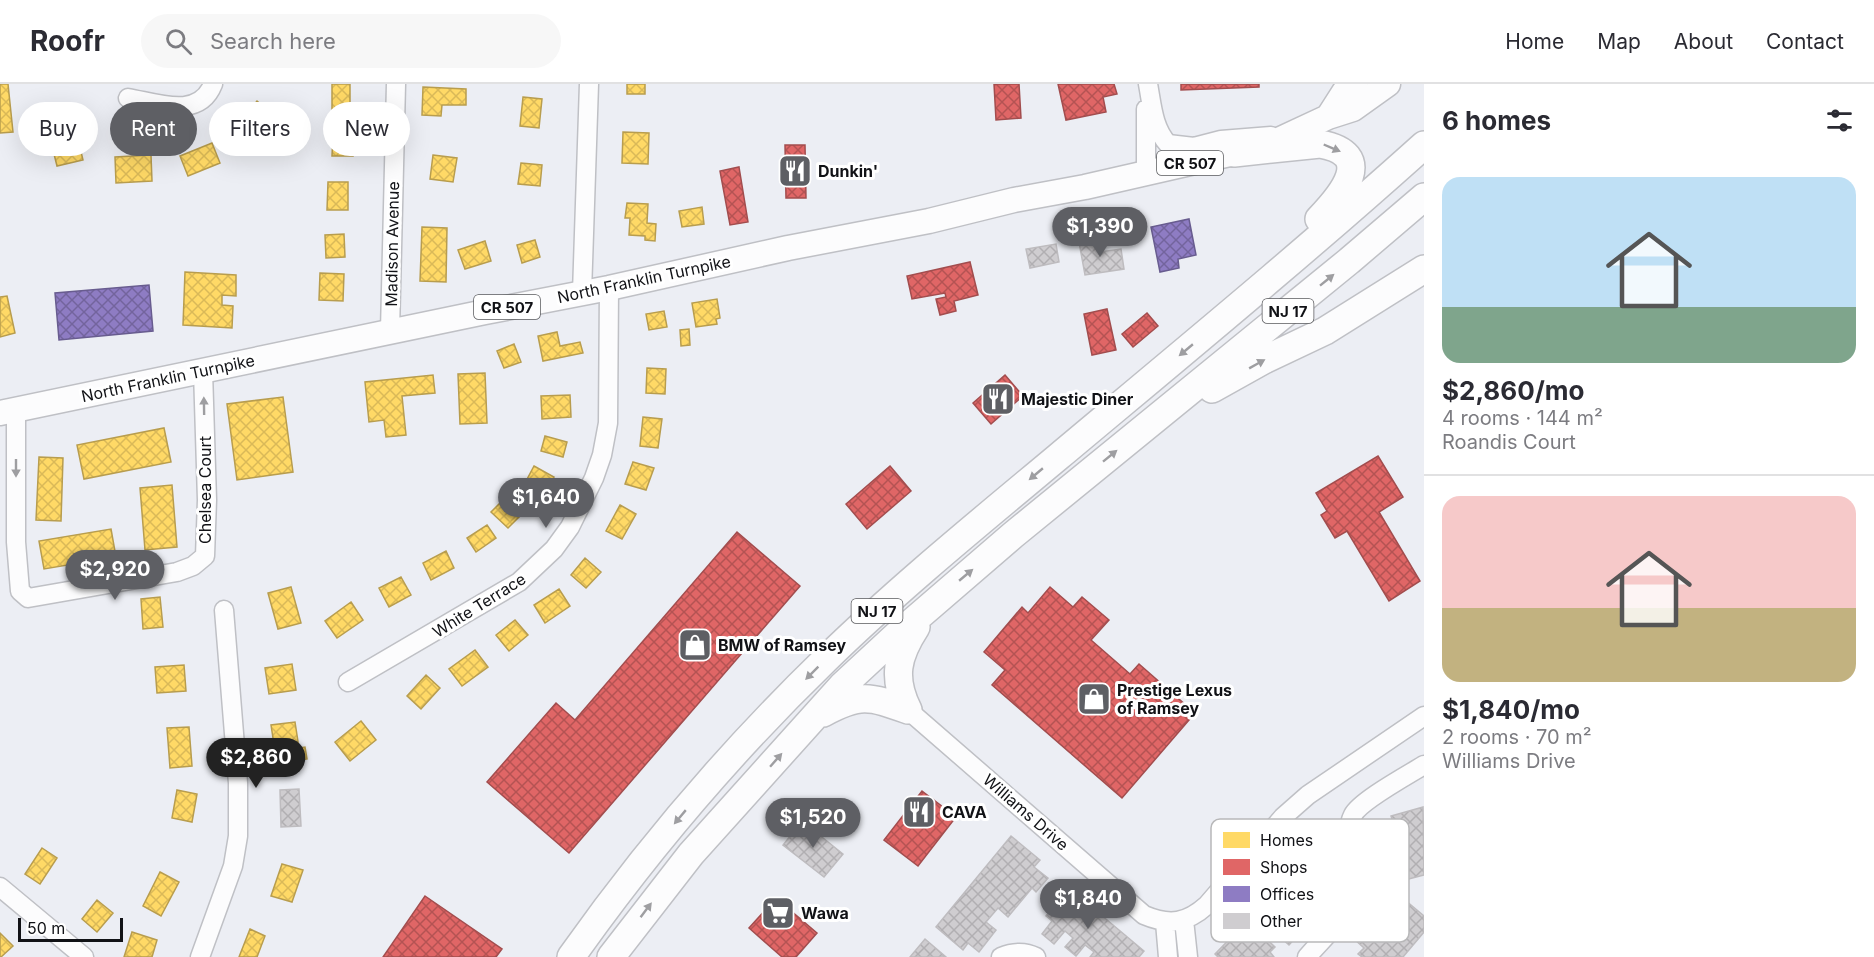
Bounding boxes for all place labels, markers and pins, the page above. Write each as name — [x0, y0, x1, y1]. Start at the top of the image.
restaurant icon: Dunkin' — [777, 153, 813, 189]
place label: Dunkin' — [818, 161, 878, 181]
pin: $1,390 — [1051, 207, 1149, 258]
restaurant icon: Majestic Diner — [980, 381, 1016, 417]
place label: Majestic Diner — [1021, 389, 1134, 409]
pin: $1,640 — [497, 478, 595, 529]
pin: $2,920 — [66, 550, 164, 601]
shop icon: BMW of Ramsey — [677, 627, 713, 663]
place label: BMW of Ramsey — [718, 635, 846, 655]
place label: Prestige Lexus of Ramsey — [1117, 680, 1232, 718]
shop icon: Prestige Lexus of Ramsey — [1076, 681, 1112, 717]
pin: $2,860 — [207, 738, 305, 789]
restaurant icon: CAVA — [901, 794, 937, 830]
pin: $1,520 — [764, 798, 862, 849]
place label: CAVA — [942, 802, 987, 822]
pin: $1,840 — [1039, 879, 1137, 930]
supermarket icon: Wawa — [760, 895, 796, 931]
place label: Wawa — [801, 903, 849, 923]

